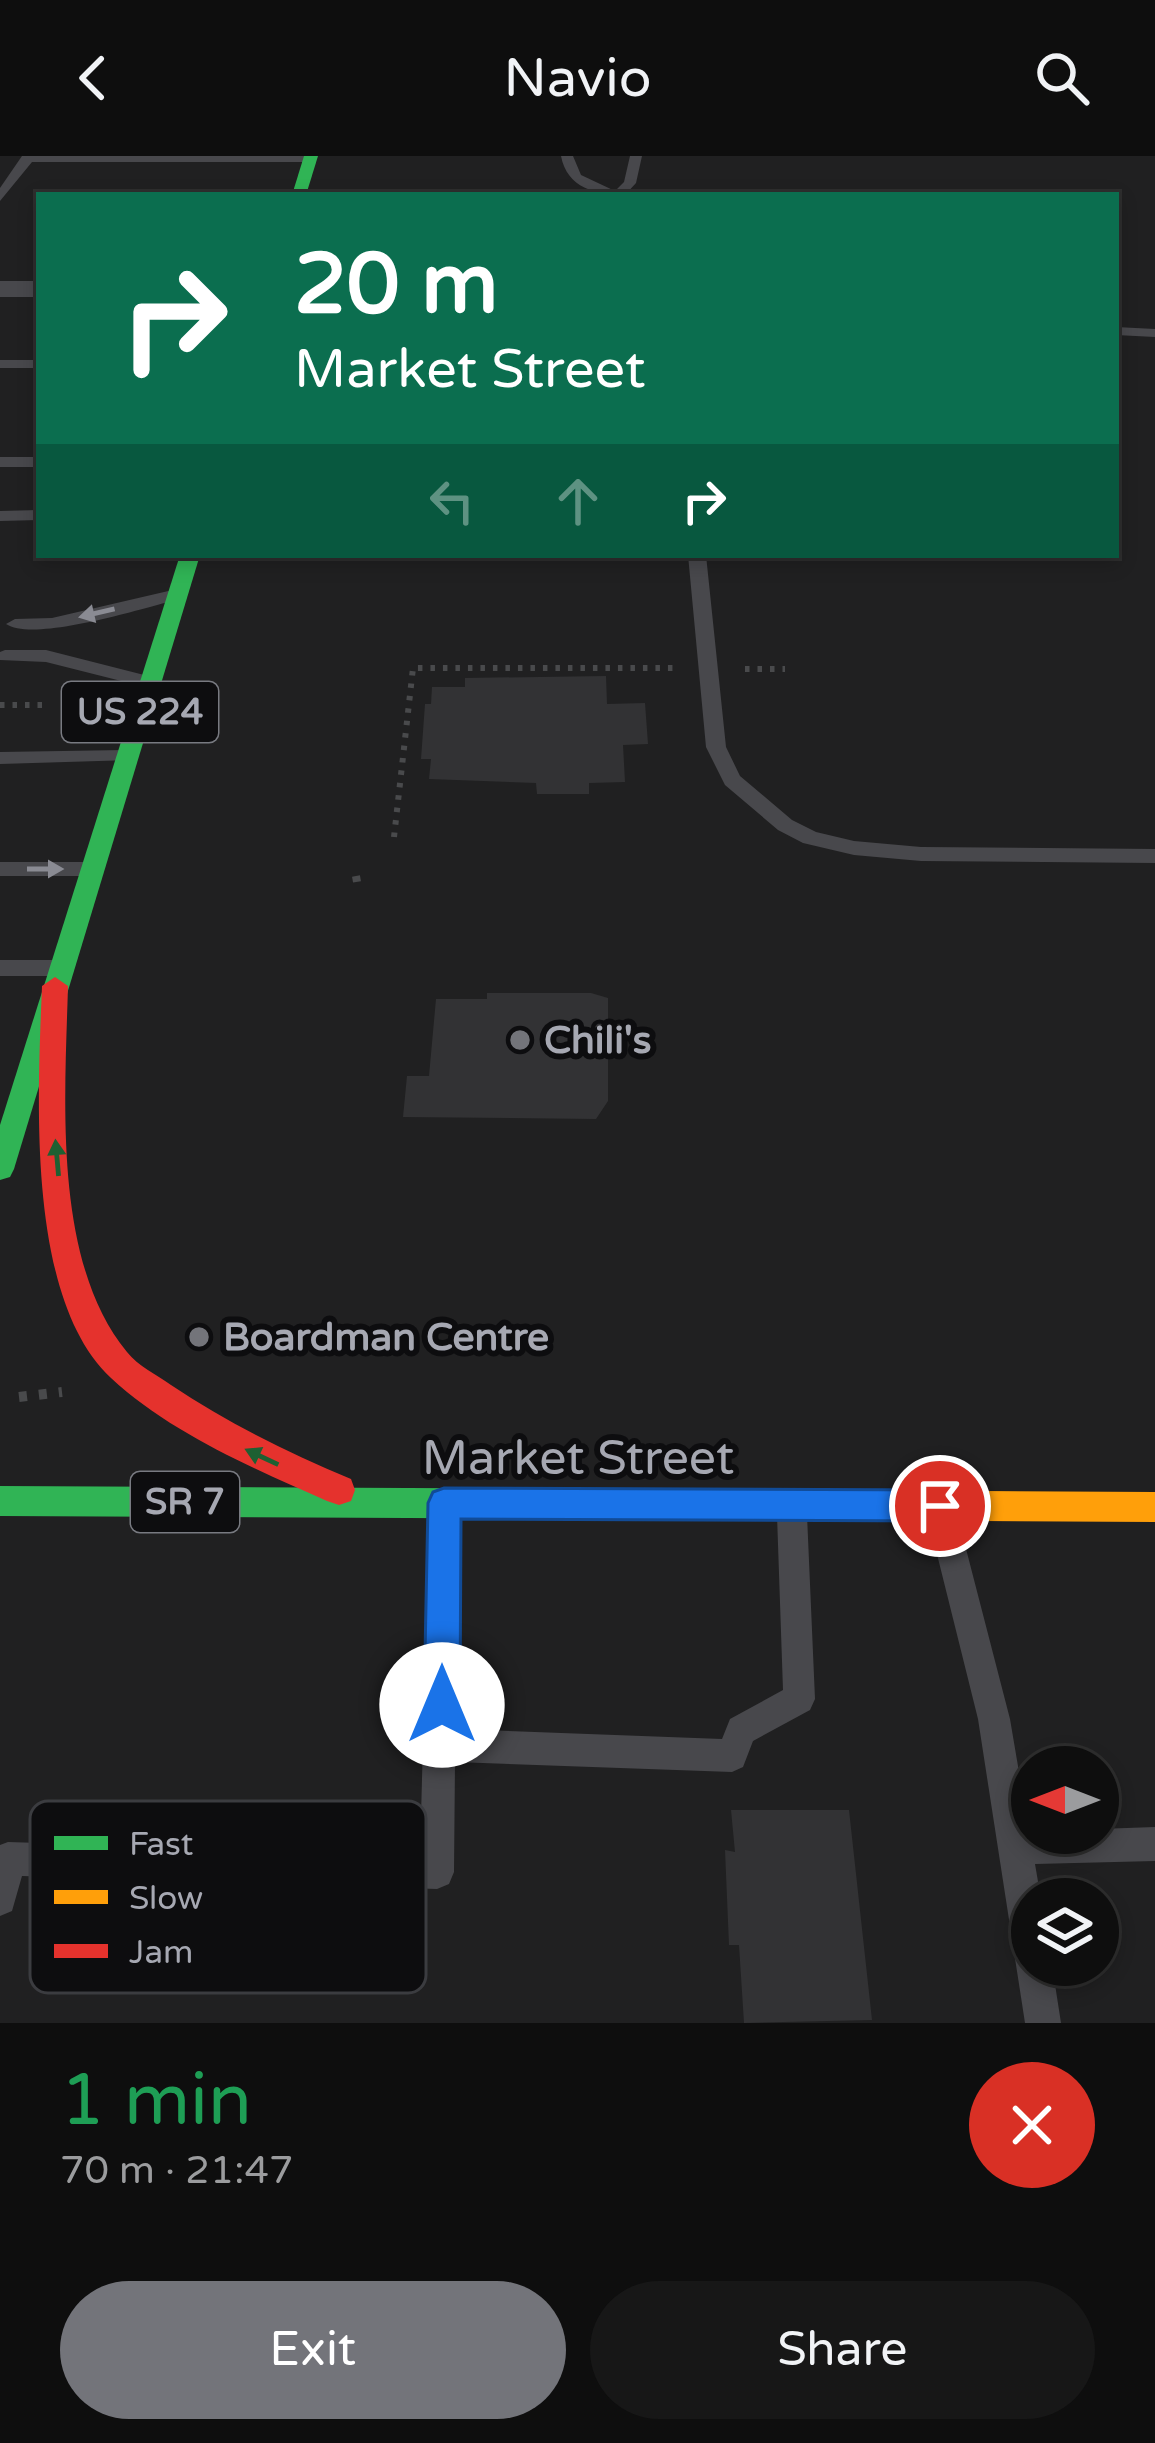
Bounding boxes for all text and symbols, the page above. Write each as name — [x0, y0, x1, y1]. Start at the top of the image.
icon: back — [60, 45, 126, 111]
icon: search — [1029, 45, 1095, 111]
text: Navio — [503, 46, 652, 111]
text: 20 m — [294, 235, 498, 336]
icon: right — [96, 240, 252, 396]
text: Market Street — [294, 337, 646, 402]
icon: left — [419, 468, 485, 534]
icon: ahead — [545, 468, 611, 534]
icon: right — [671, 468, 737, 534]
one-way arrow — [78, 604, 115, 623]
road number: US 224 — [62, 682, 218, 742]
one-way arrow — [27, 859, 65, 879]
place label: Chili's — [544, 1017, 651, 1064]
marker: Chili's — [507, 1027, 533, 1053]
one-way arrow — [47, 1139, 66, 1176]
place label: Boardman Centre — [223, 1314, 549, 1361]
marker: Boardman Centre — [186, 1324, 212, 1350]
street label: Market Street — [422, 1430, 734, 1488]
one-way arrow — [244, 1447, 279, 1467]
pin — [889, 1455, 991, 1557]
road number: SR 7 — [131, 1472, 239, 1532]
icon: arrive — [907, 1473, 973, 1539]
position arrow — [379, 1642, 505, 1768]
north arrow — [1011, 1746, 1119, 1854]
map controls — [1011, 1746, 1119, 1986]
legend — [30, 1801, 426, 1993]
text: Fast — [129, 1825, 193, 1864]
button: layers — [1011, 1878, 1119, 1986]
text: Slow — [129, 1879, 203, 1918]
text: Jam — [129, 1933, 193, 1972]
text: 1 min — [60, 2058, 252, 2145]
button: close — [969, 2062, 1095, 2188]
text: 70 m · 21:47 — [60, 2147, 293, 2194]
button: Exit — [60, 2281, 566, 2419]
button: Share — [590, 2281, 1095, 2419]

